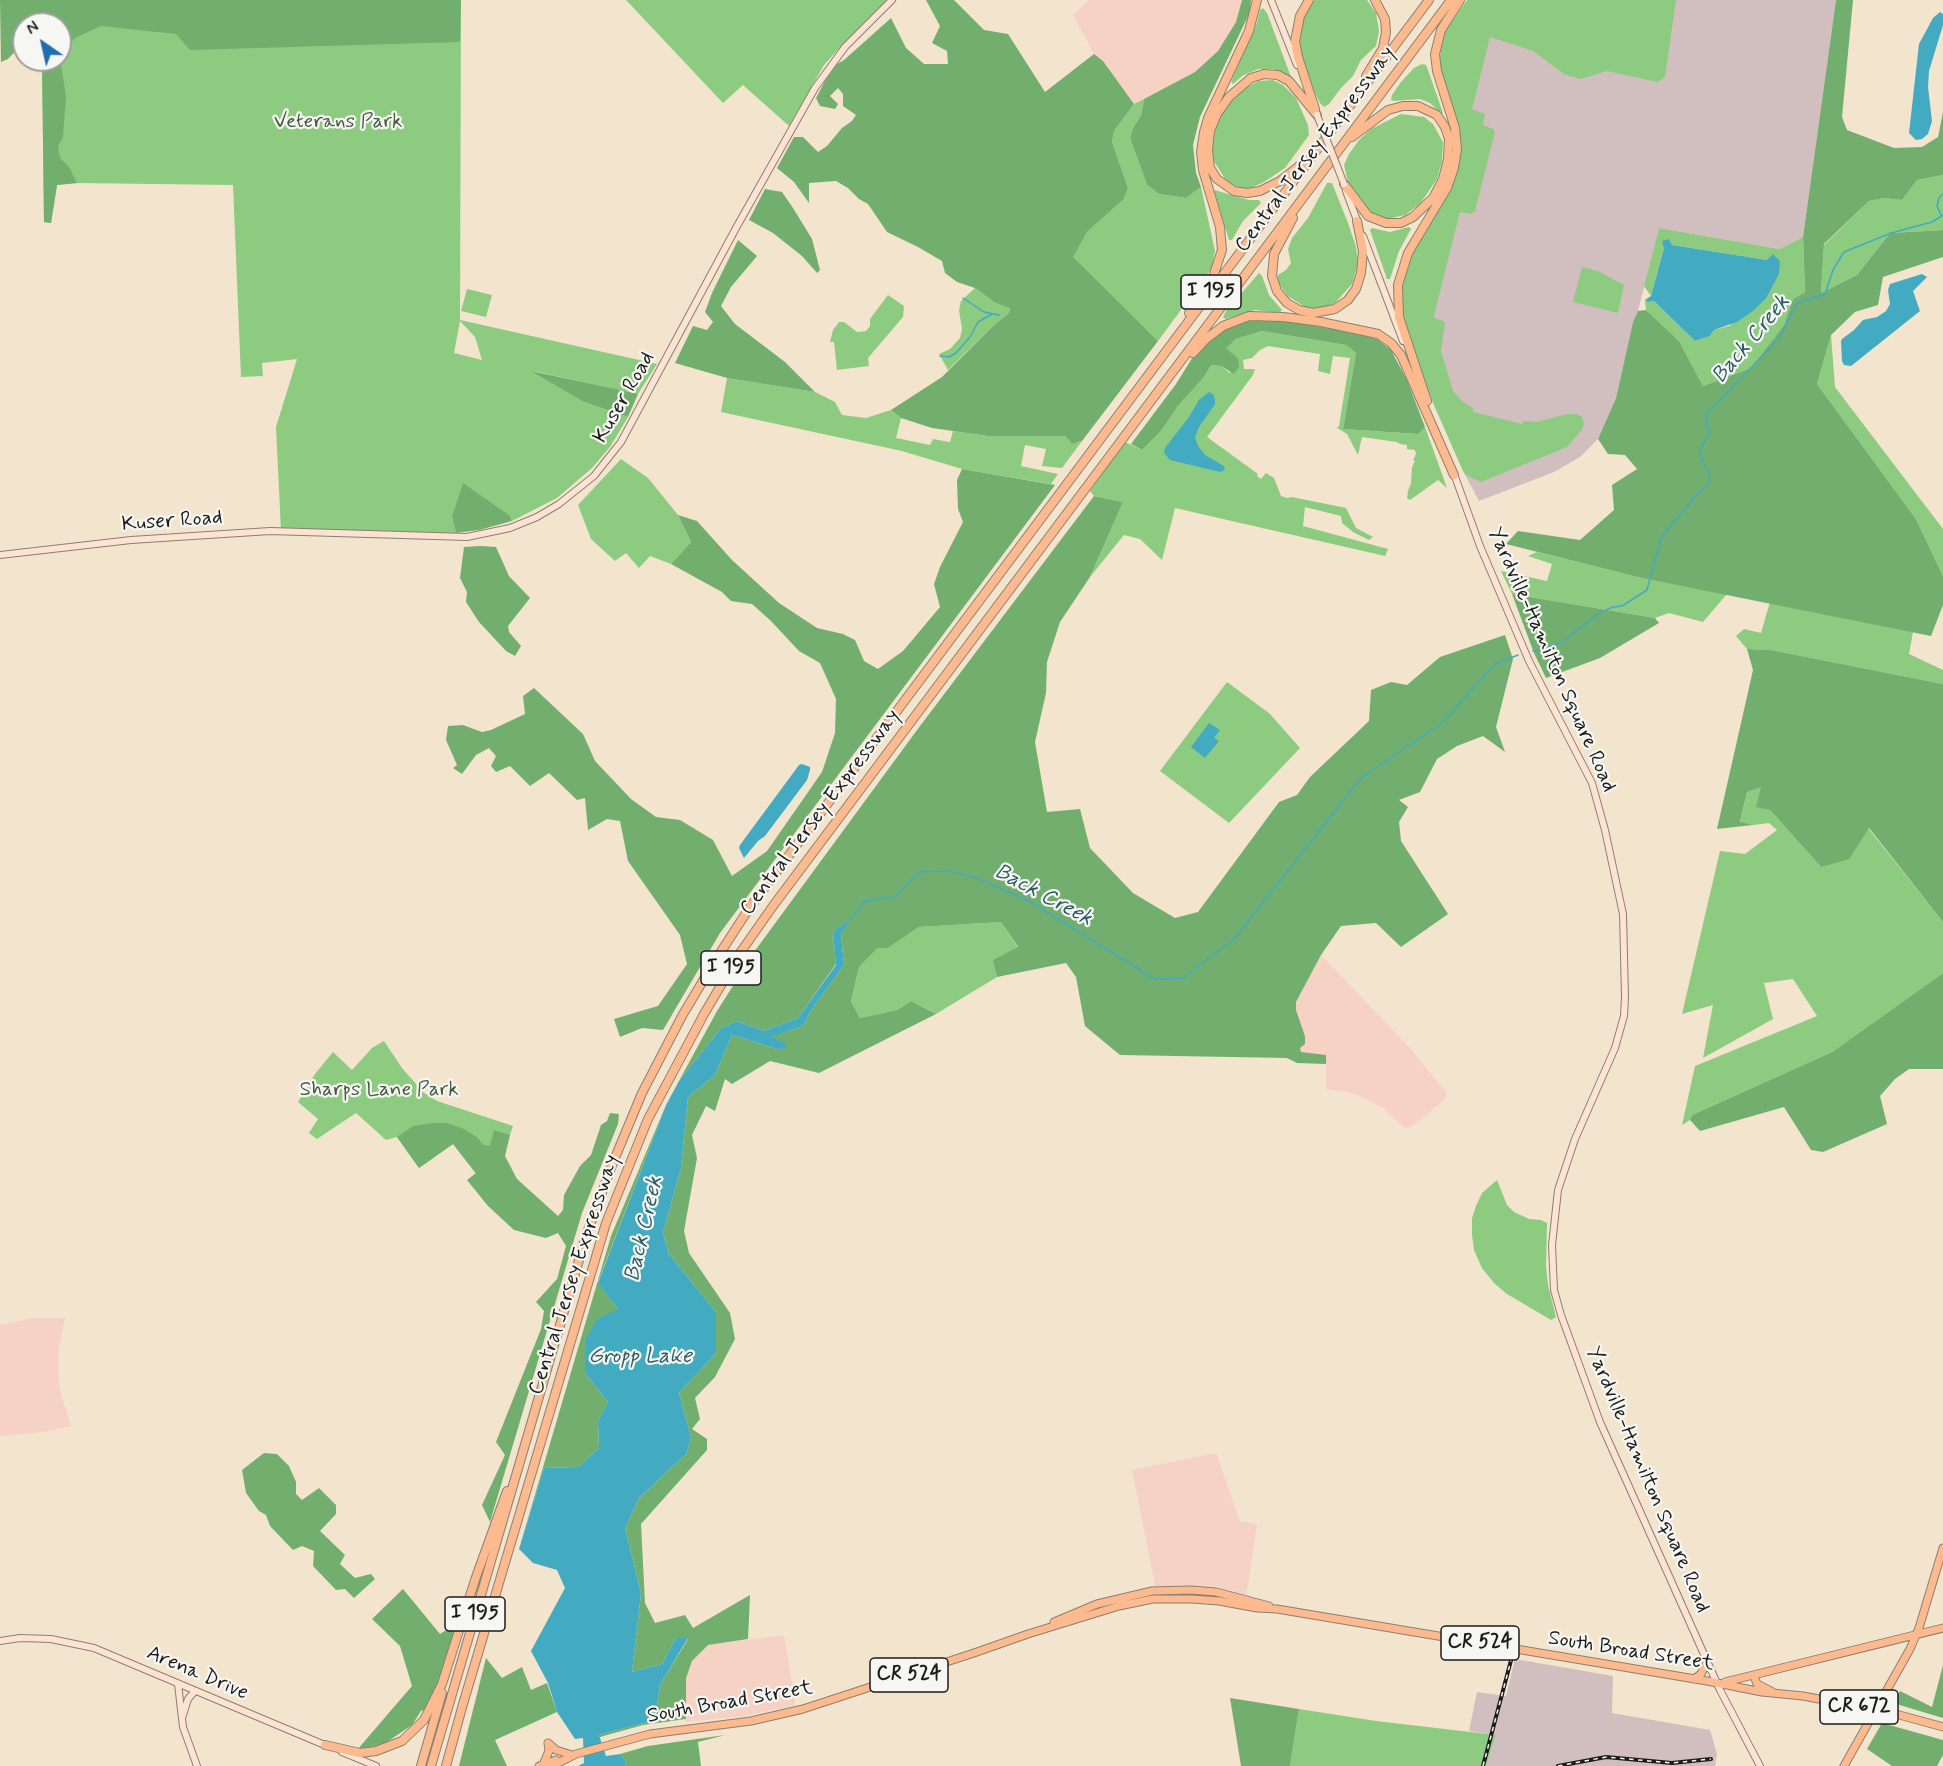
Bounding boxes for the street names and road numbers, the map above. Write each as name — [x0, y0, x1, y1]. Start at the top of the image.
street label: Central Jersey Expressway — [1230, 42, 1402, 258]
road number: I 195 — [1181, 275, 1241, 309]
street label: Kuser Road — [589, 348, 661, 448]
street label: Kuser Road — [121, 506, 223, 538]
street label: Yardville-Hamilton Square Road — [1481, 524, 1621, 796]
street label: Central Jersey Expressway — [735, 705, 907, 921]
road number: I 195 — [701, 951, 761, 985]
street label: Central Jersey Expressway — [524, 1152, 626, 1398]
street label: Yardville-Hamilton Square Road — [1579, 1343, 1715, 1617]
road number: I 195 — [445, 1597, 505, 1631]
road number: CR 524 — [1441, 1626, 1519, 1660]
street label: South Broad Street — [1546, 1626, 1716, 1678]
street label: Arena Drive — [142, 1641, 252, 1707]
road number: CR 524 — [870, 1658, 948, 1692]
street label: South Broad Street — [645, 1676, 815, 1730]
road number: CR 672 — [1820, 1690, 1898, 1724]

